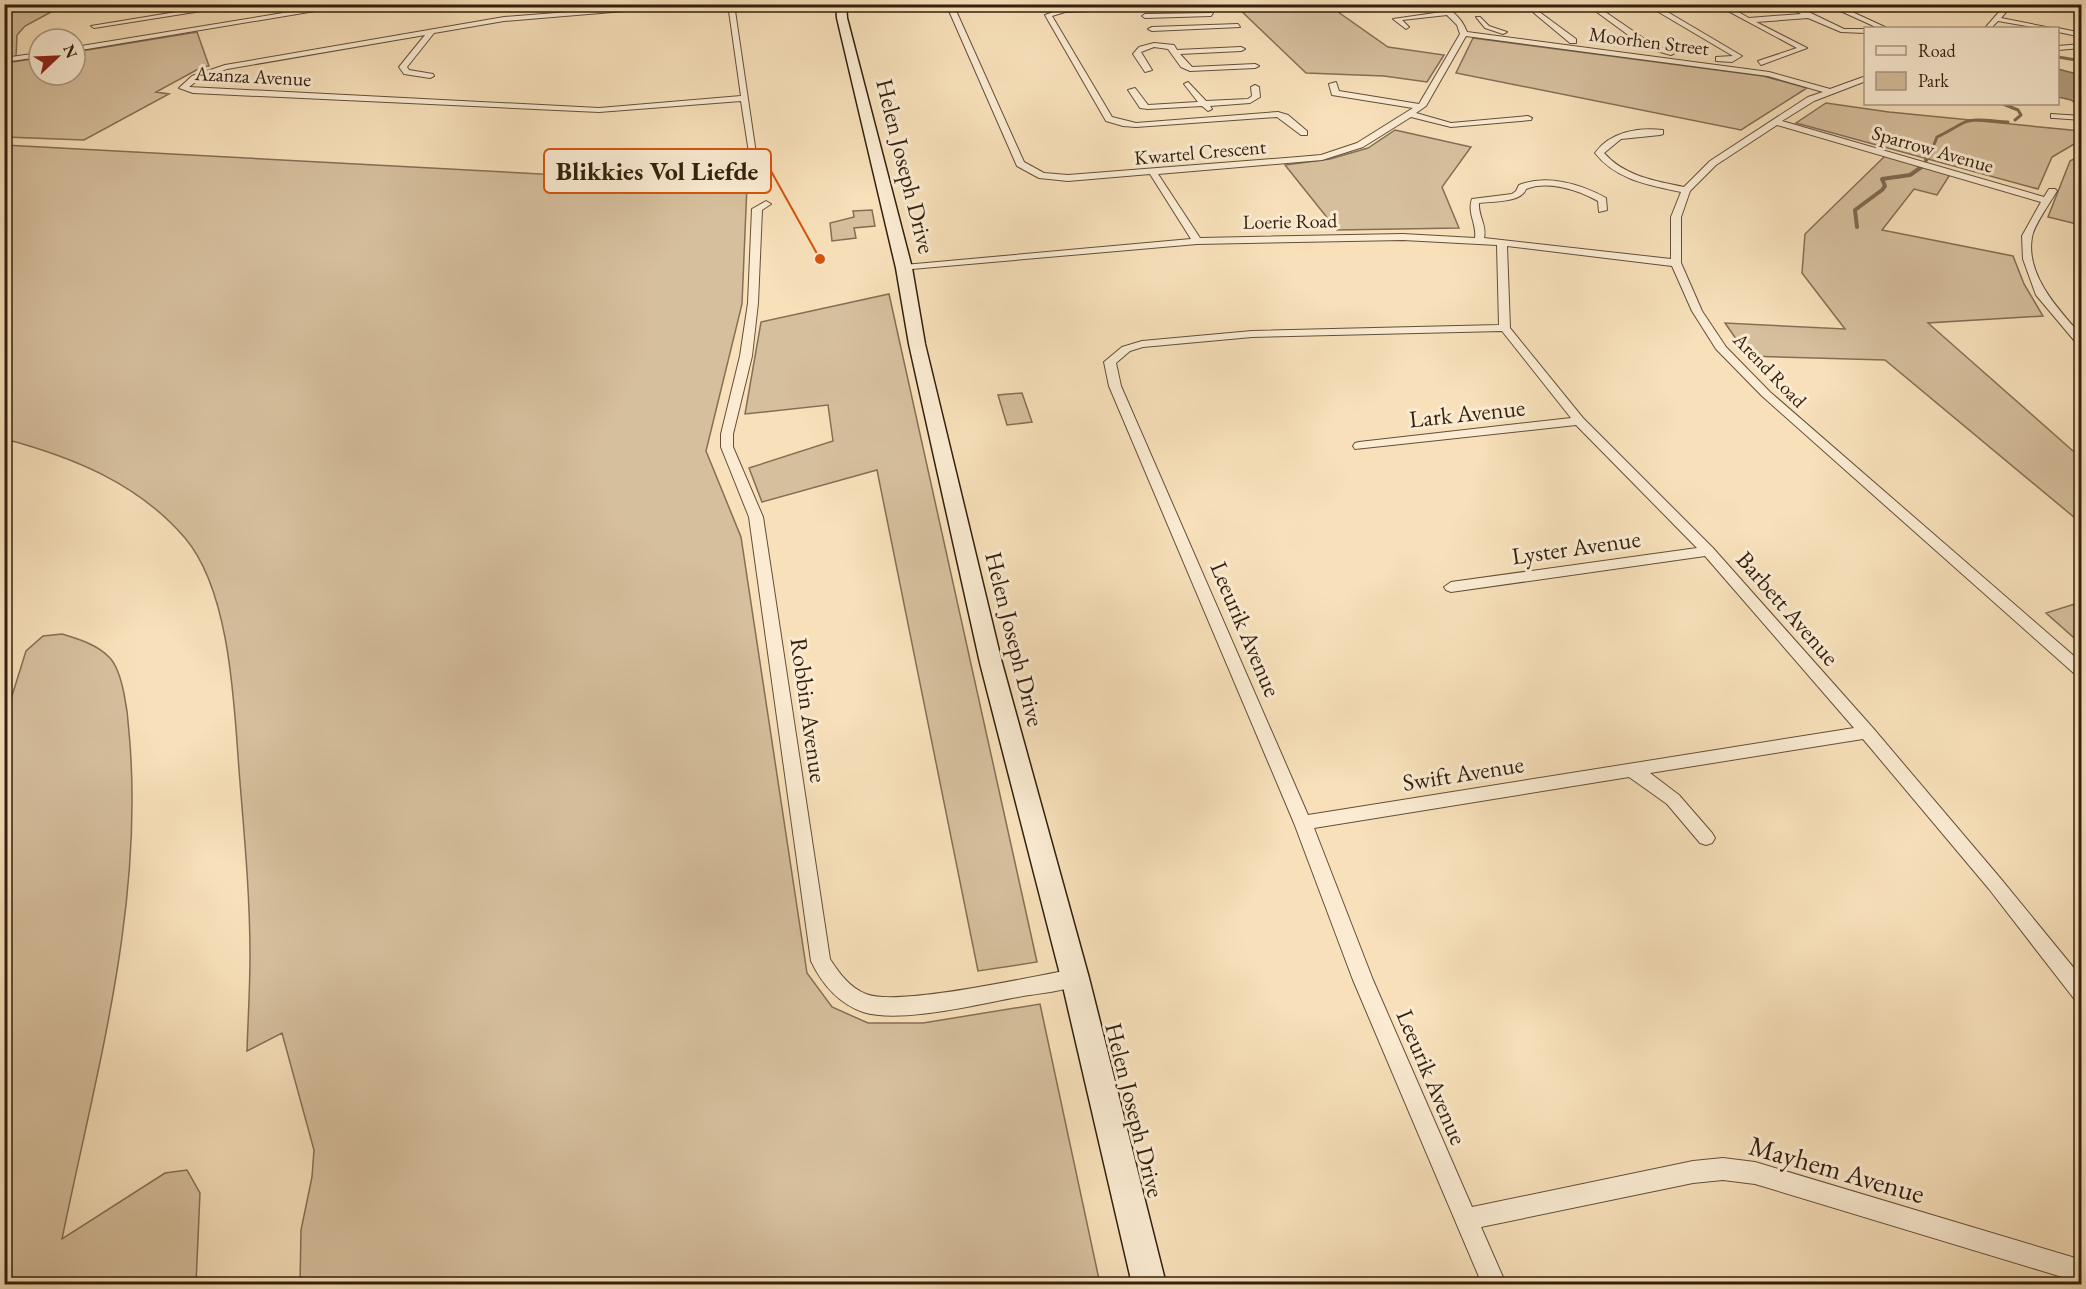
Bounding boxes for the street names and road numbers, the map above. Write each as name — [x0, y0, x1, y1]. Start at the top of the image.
street label: Moorhen Street — [1588, 21, 1711, 61]
street label: Azanza Avenue — [193, 60, 312, 92]
street label: Helen Joseph Drive — [869, 75, 943, 257]
street label: Sparrow Avenue — [1869, 119, 1997, 179]
street label: Kwartel Crescent — [1133, 133, 1268, 171]
street label: Loerie Road — [1242, 207, 1338, 235]
street label: Arend Road — [1727, 326, 1813, 414]
street label: Lark Avenue — [1407, 391, 1527, 435]
street label: Lyster Avenue — [1510, 523, 1642, 571]
street label: Barbett Avenue — [1730, 544, 1846, 672]
street label: Helen Joseph Drive — [978, 548, 1052, 730]
street label: Leeurik Avenue — [1204, 557, 1288, 701]
street label: Robbin Avenue — [783, 636, 835, 784]
street label: Swift Avenue — [1400, 748, 1526, 798]
street label: Leeurik Avenue — [1390, 1005, 1474, 1149]
street label: Helen Joseph Drive — [1098, 1019, 1172, 1201]
street label: Mayhem Avenue — [1745, 1127, 1929, 1211]

